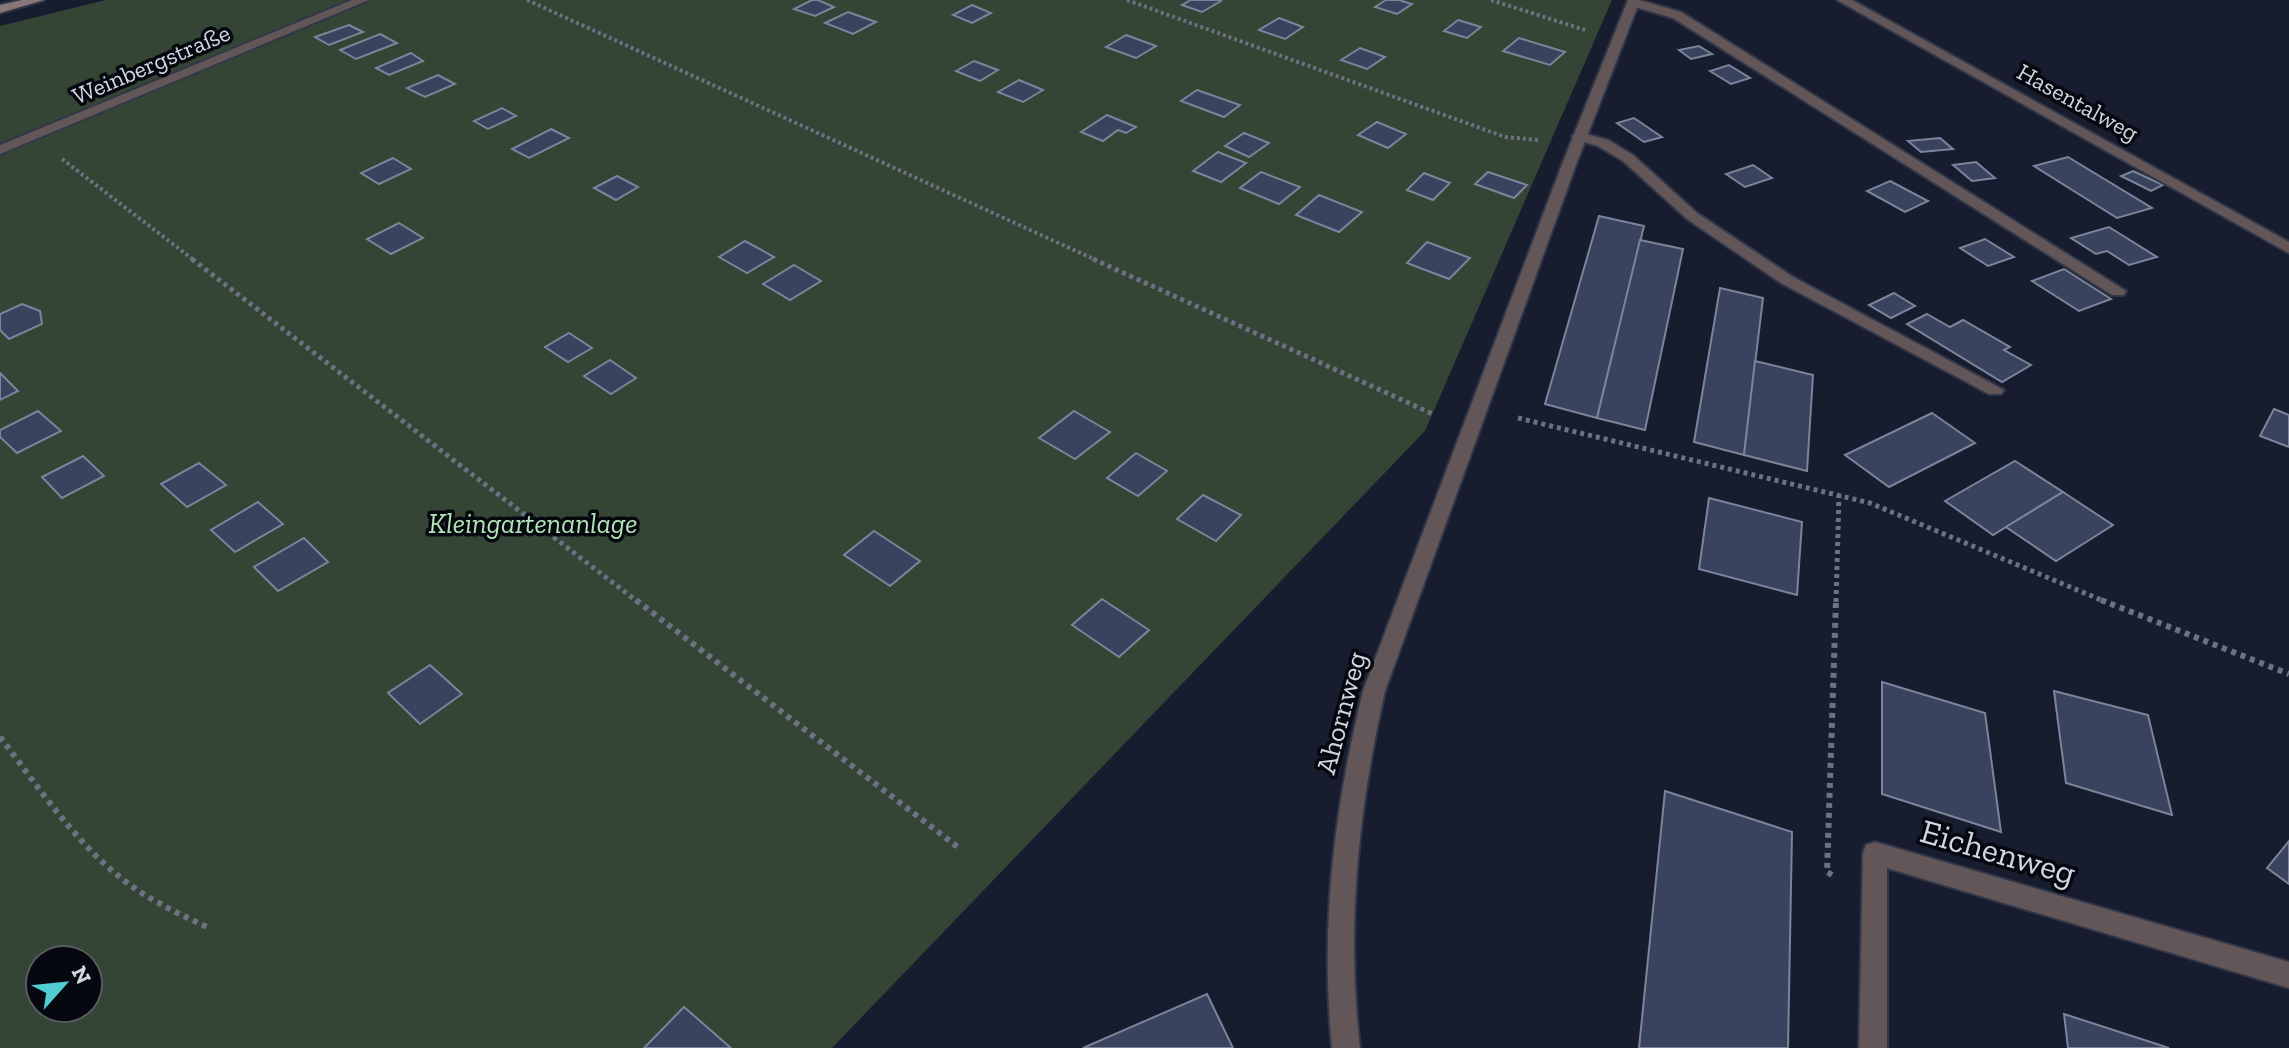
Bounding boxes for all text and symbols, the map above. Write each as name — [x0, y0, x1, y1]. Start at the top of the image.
street label: Weinbergstraße — [68, 18, 234, 110]
street label: Hasentalweg — [2012, 57, 2144, 147]
park label: Kleingartenanlage — [429, 507, 637, 540]
street label: Ahornweg — [1309, 648, 1373, 778]
street label: Eichenweg — [1916, 810, 2081, 894]
north arrow — [24, 944, 104, 1024]
text: N — [66, 962, 97, 989]

